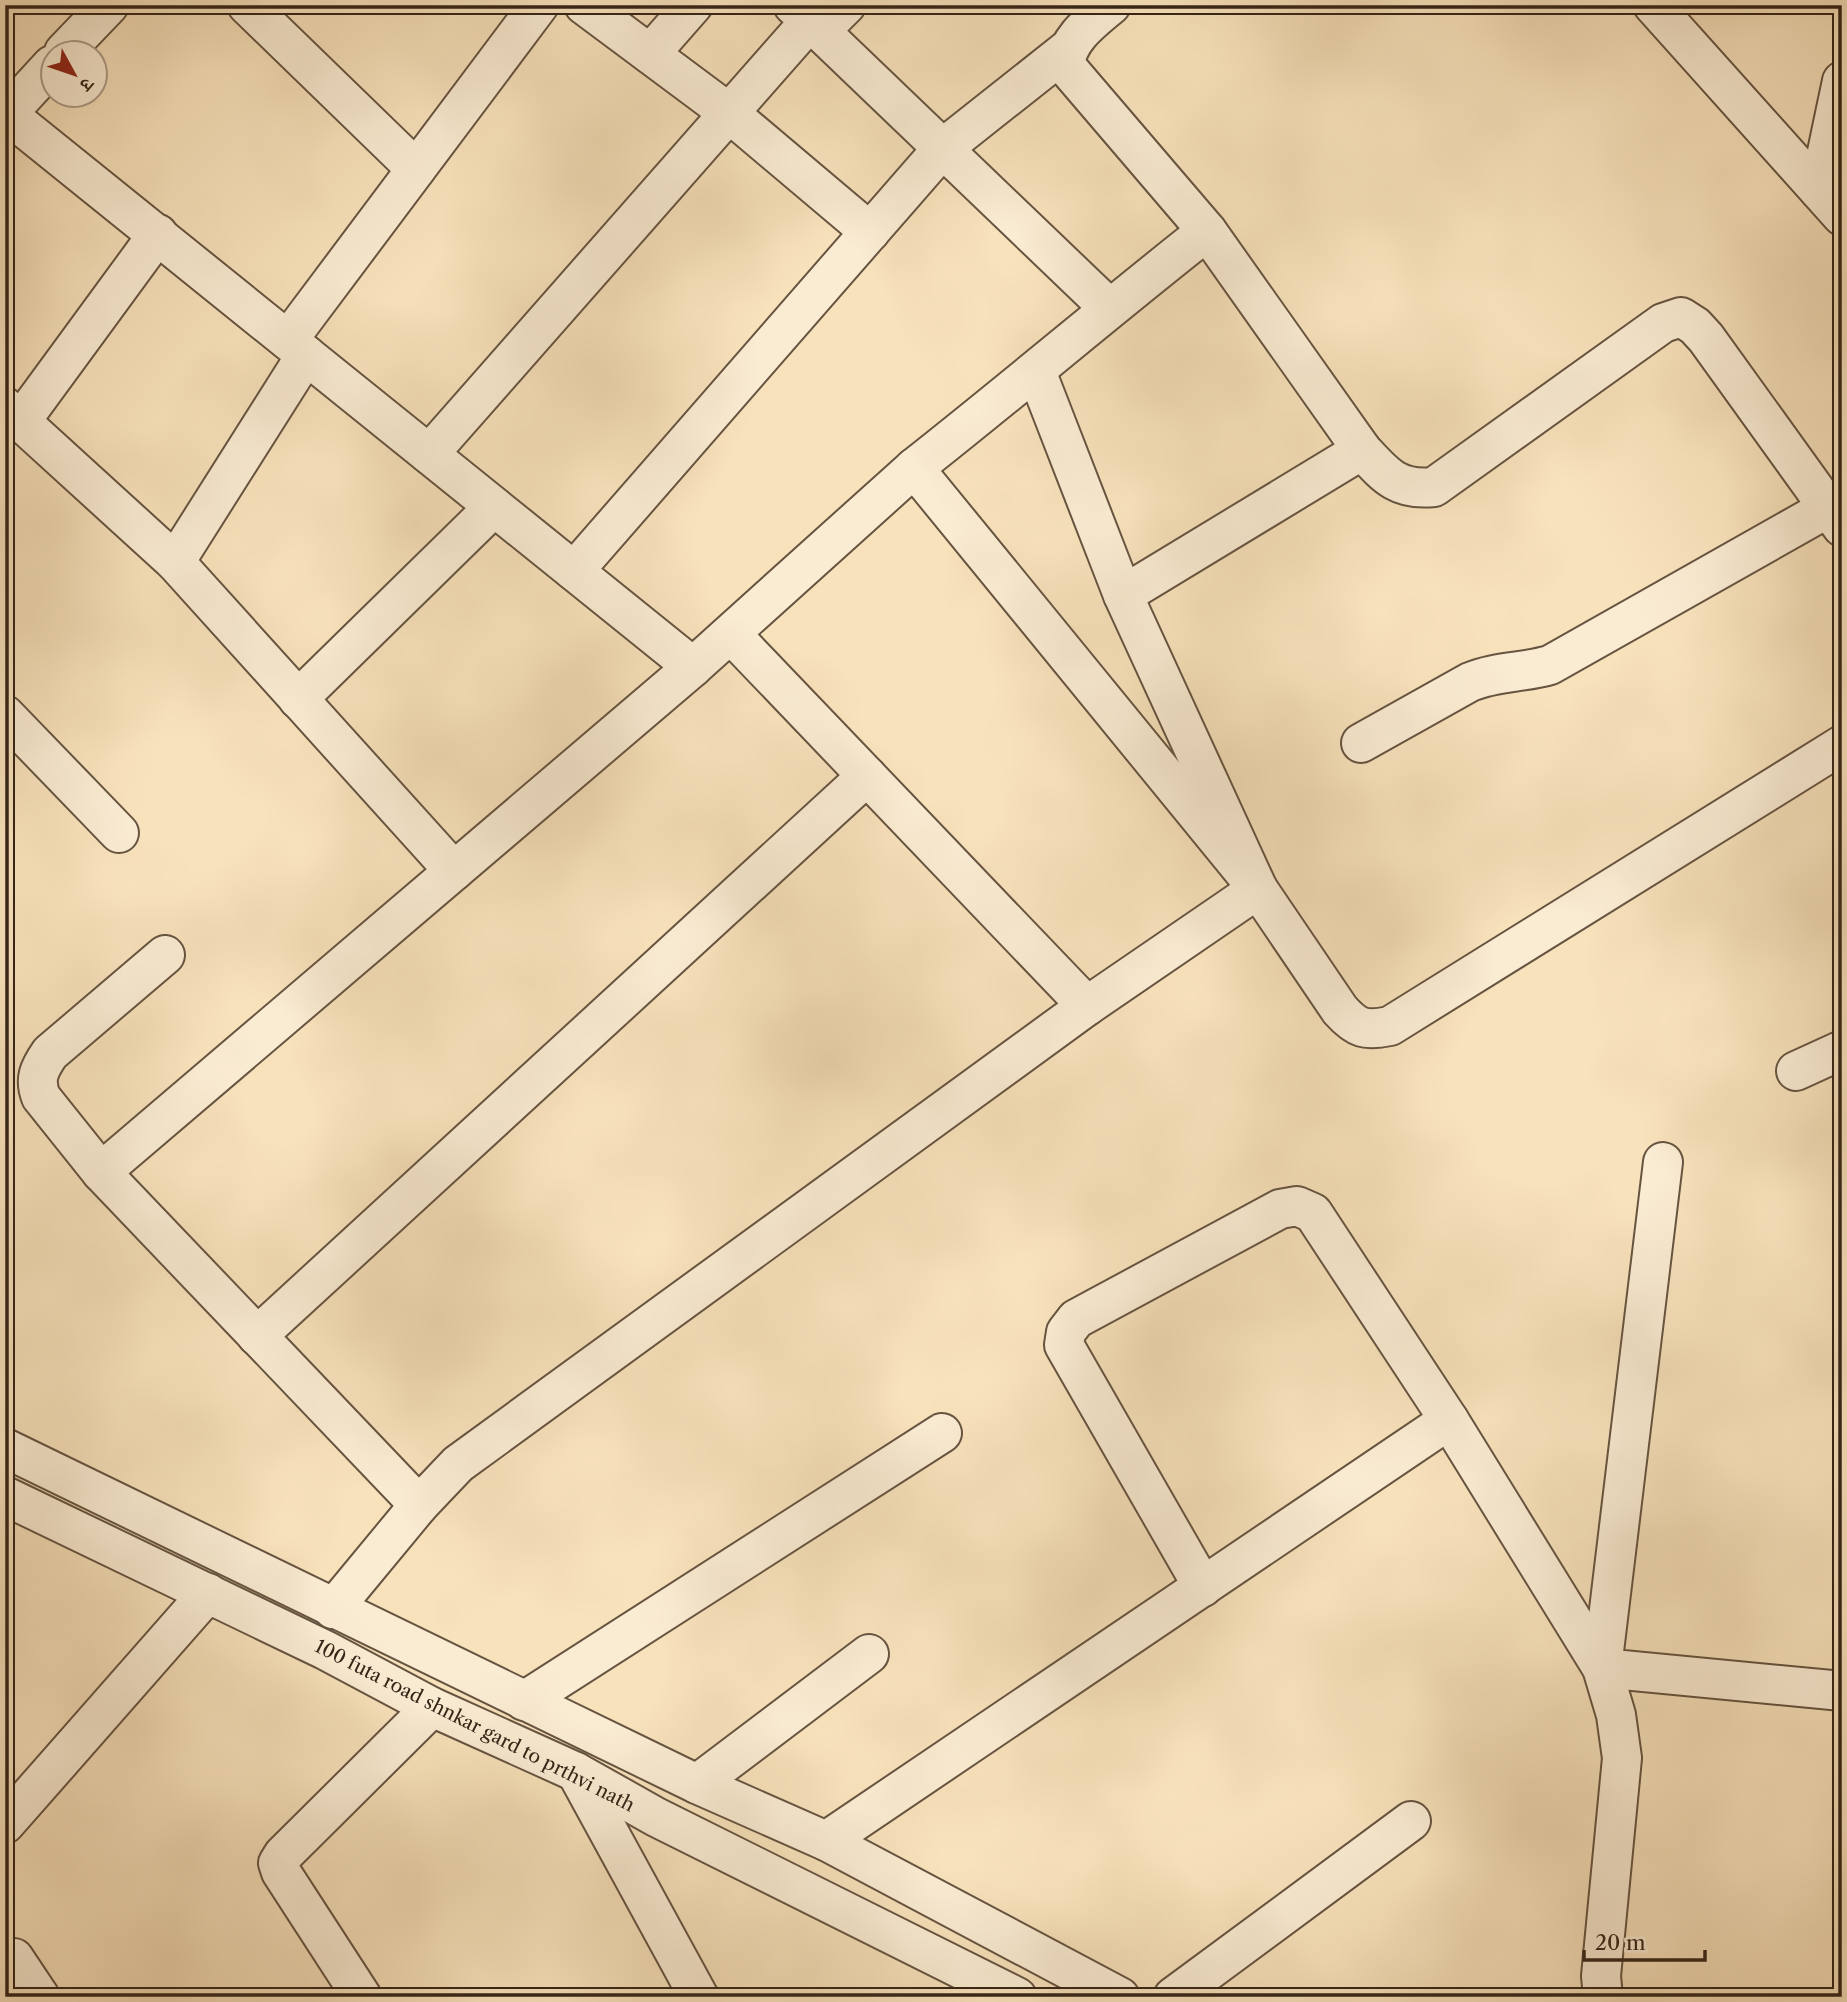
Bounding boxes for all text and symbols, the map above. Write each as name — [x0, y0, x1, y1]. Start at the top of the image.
north arrow — [38, 38, 108, 108]
text: उ — [74, 72, 100, 97]
street label: 100 futa road shnkar gard to prthvi nath — [311, 1634, 639, 1817]
scale bar — [1584, 1918, 1705, 1962]
text: 20 m — [1595, 1930, 1646, 1955]

